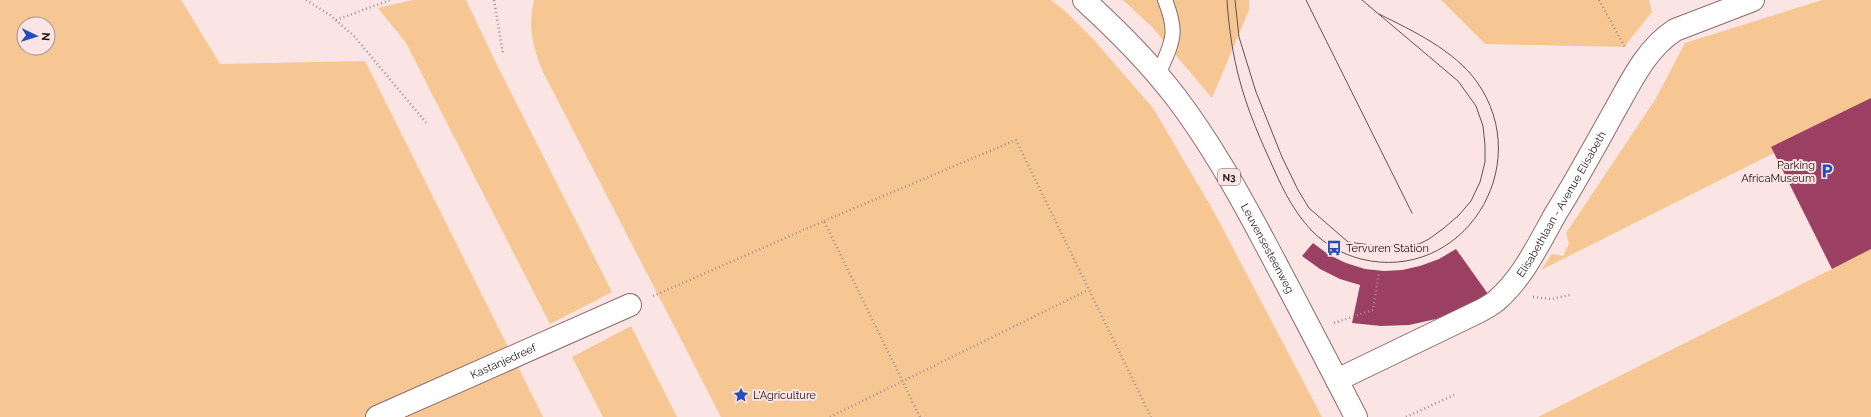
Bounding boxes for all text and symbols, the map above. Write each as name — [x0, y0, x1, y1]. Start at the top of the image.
north arrow — [16, 16, 56, 56]
text: N — [39, 32, 52, 41]
street label: Elisabethlaan - Avenue Elisabeth — [1514, 129, 1609, 280]
place label: Parking AfricaMuseum — [1741, 159, 1815, 185]
parking icon: Parking AfricaMuseum — [1818, 162, 1836, 180]
road number: N3 — [1218, 169, 1240, 185]
street label: Leuvensesteenweg — [1238, 201, 1297, 296]
bus stop icon: Tervuren Station — [1325, 239, 1343, 257]
place label: Tervuren Station — [1346, 242, 1429, 255]
street label: Kastanjedreef — [469, 341, 539, 382]
place icon: L'Agriculture — [732, 386, 750, 404]
place label: L'Agriculture — [753, 389, 817, 402]

